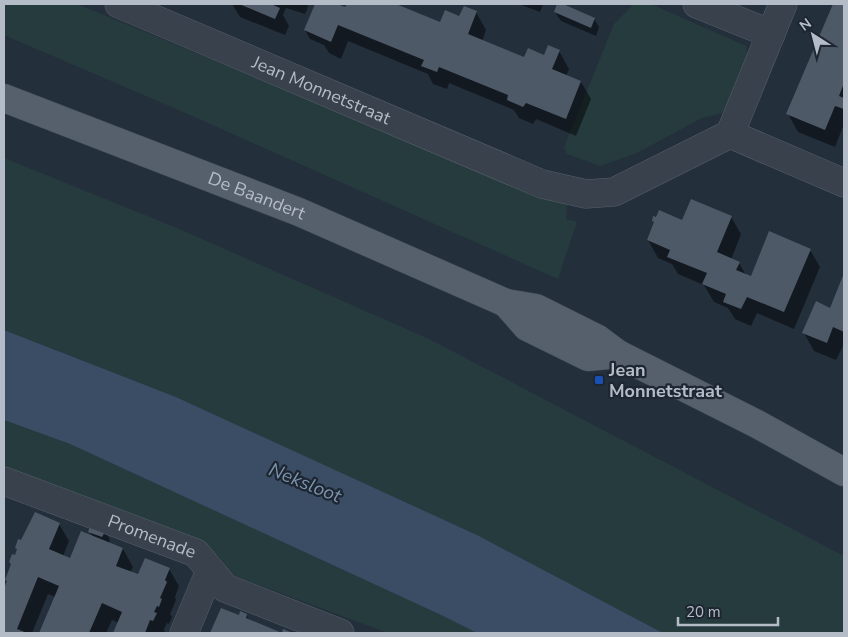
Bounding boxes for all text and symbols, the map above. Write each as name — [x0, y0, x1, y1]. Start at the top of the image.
north arrow — [788, 10, 838, 60]
text: N — [796, 14, 815, 36]
street label: Jean Monnetstraat — [248, 50, 395, 130]
street label: De Baandert — [205, 166, 310, 226]
place label: Jean Monnetstraat — [608, 358, 722, 403]
marker: Jean Monnetstraat — [593, 374, 605, 386]
water label: Neksloot — [265, 457, 346, 510]
street label: Promenade — [104, 509, 199, 564]
scale bar — [678, 594, 778, 626]
text: 20 m — [686, 602, 721, 622]

